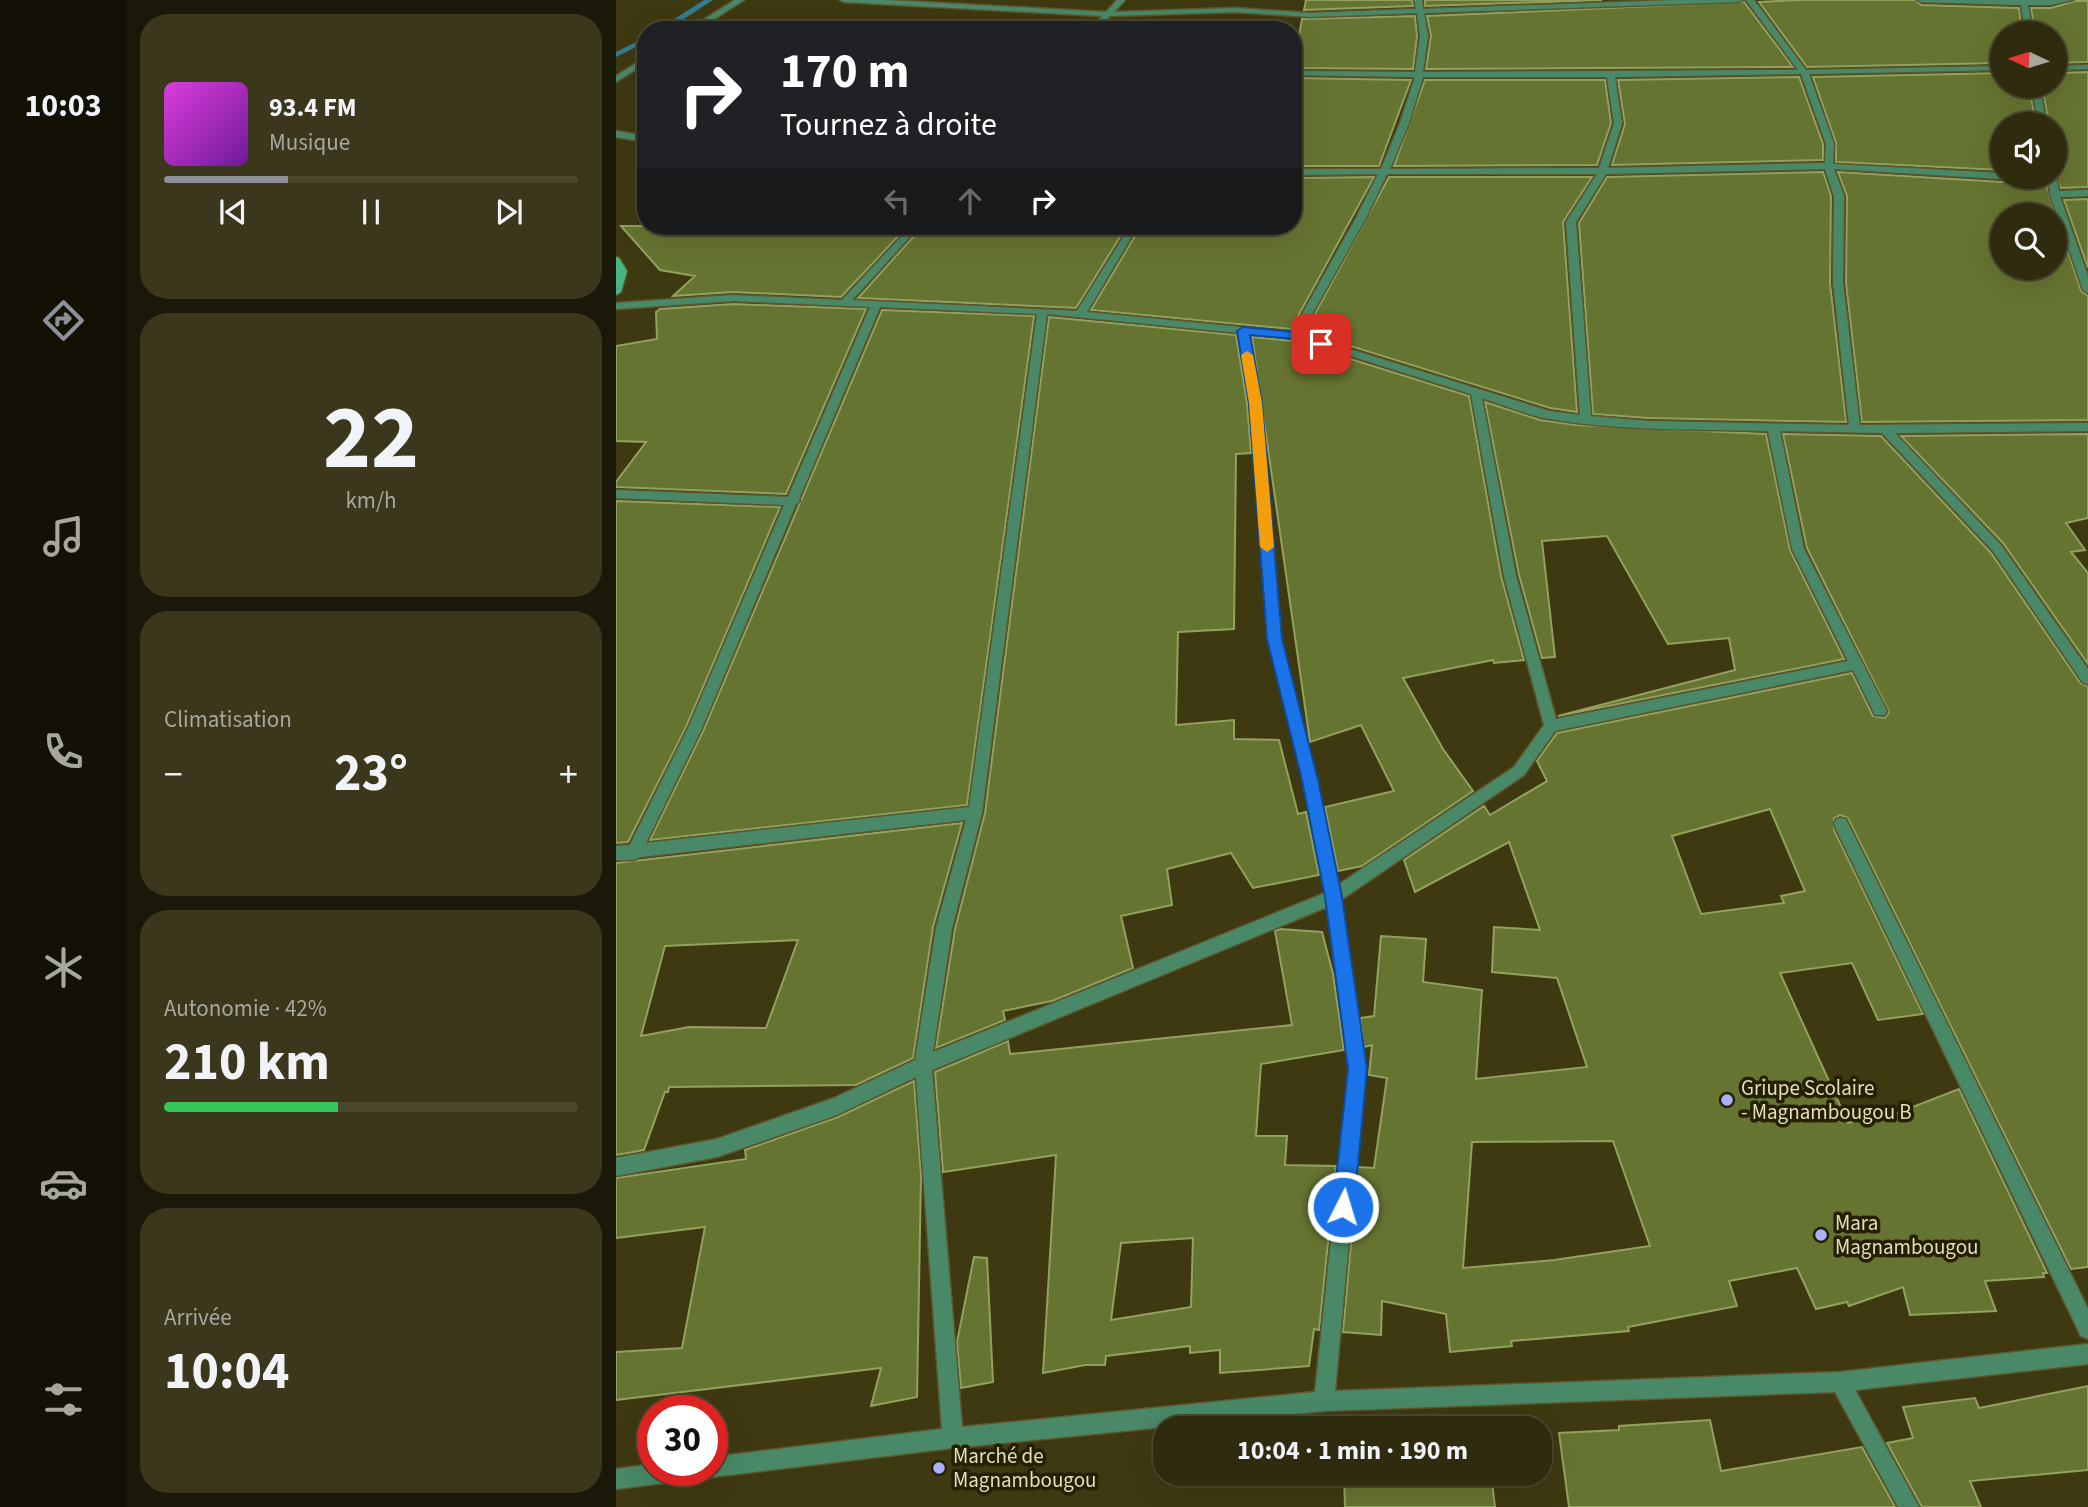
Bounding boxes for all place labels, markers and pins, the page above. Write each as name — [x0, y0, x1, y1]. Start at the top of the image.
pin — [1291, 314, 1351, 374]
place label: Griupe Scolaire - Magnambougou B — [1741, 1073, 1912, 1127]
marker: Griupe Scolaire - Magnambougou B — [1719, 1092, 1735, 1108]
place label: Mara Magnambougou — [1835, 1208, 1978, 1262]
marker: Mara Magnambougou — [1813, 1227, 1829, 1243]
place label: Marché de Magnambougou — [953, 1441, 1096, 1495]
marker: Marché de Magnambougou — [931, 1460, 947, 1476]

